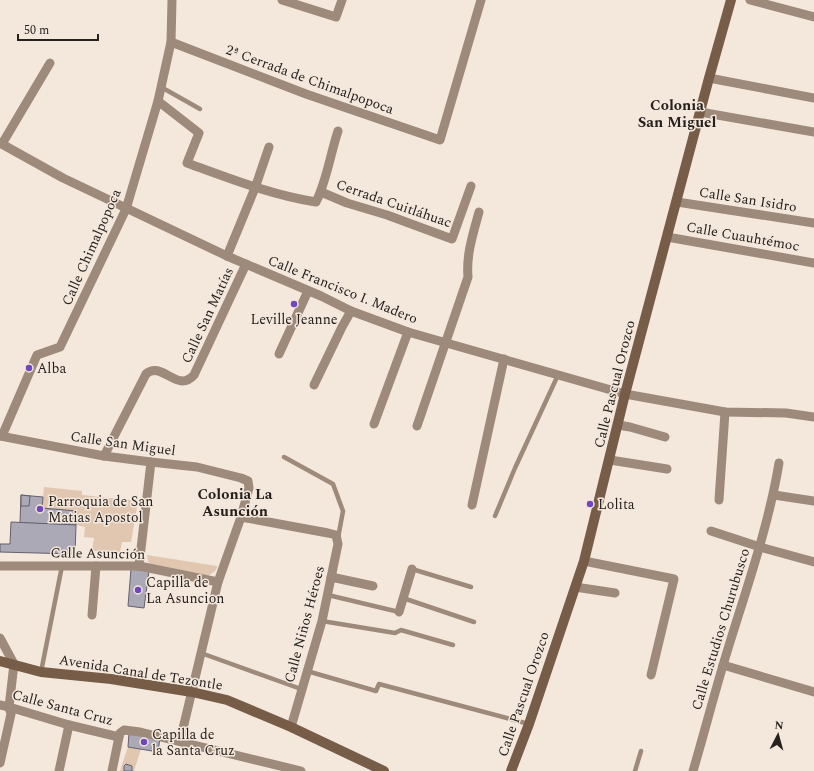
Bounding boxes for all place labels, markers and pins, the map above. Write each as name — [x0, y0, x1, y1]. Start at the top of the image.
marker: Leville Jeanne — [289, 299, 299, 309]
place label: Leville Jeanne — [250, 309, 338, 330]
place label: Alba — [37, 358, 66, 379]
marker: Alba — [24, 363, 34, 373]
place label: Parroquia de San Matias Apostol — [48, 491, 153, 528]
place label: Lolita — [598, 494, 635, 515]
marker: Lolita — [585, 499, 595, 509]
marker: Parroquia de San Matias Apostol — [35, 504, 45, 514]
place label: Capilla de La Asuncion — [146, 572, 224, 609]
marker: Capilla de La Asuncion — [133, 585, 143, 595]
place label: Capilla de la Santa Cruz — [152, 724, 235, 761]
marker: Capilla de la Santa Cruz — [139, 737, 149, 747]

